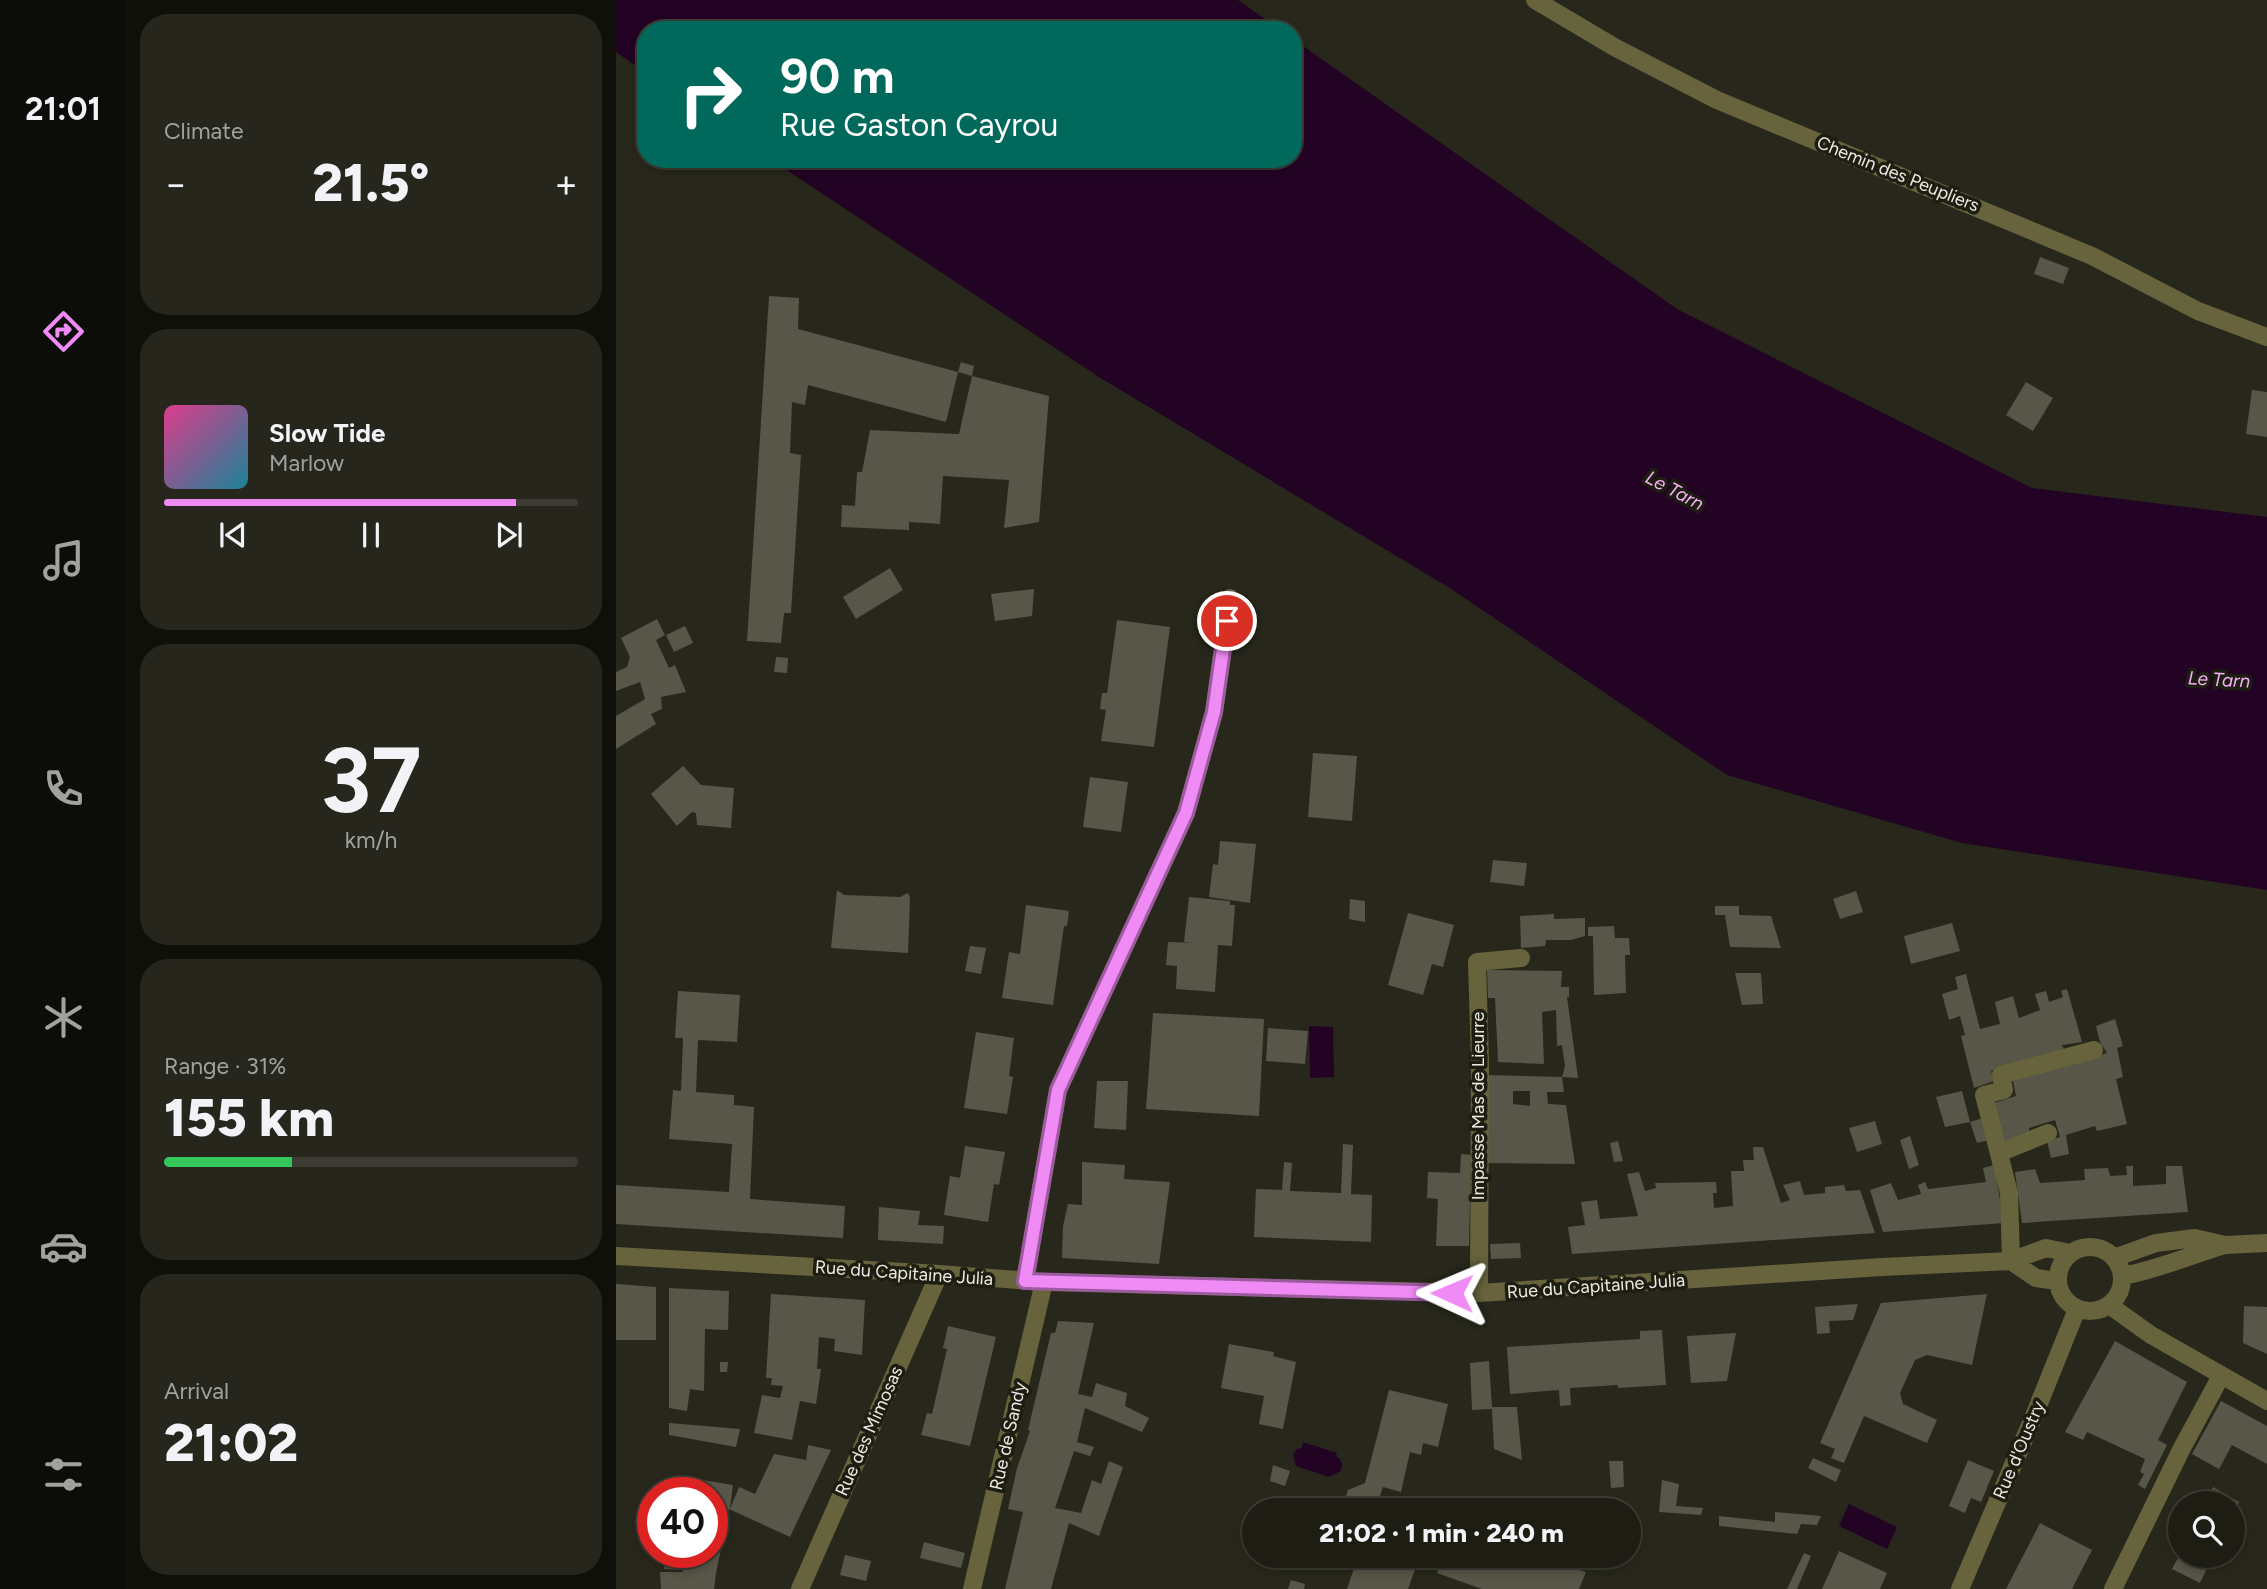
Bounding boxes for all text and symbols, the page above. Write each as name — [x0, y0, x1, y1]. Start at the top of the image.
text: 90 m — [780, 46, 895, 105]
icon: right — [665, 49, 756, 140]
text: 21:01 — [25, 90, 101, 128]
text: Rue Gaston Cayrou — [780, 106, 1058, 144]
text: Climate — [164, 117, 243, 145]
street label: Chemin des Peupliers — [1814, 131, 1982, 217]
text: 21.5° — [313, 152, 429, 214]
text: − — [164, 161, 188, 207]
text: + — [554, 161, 578, 207]
icon: directions — [39, 307, 88, 356]
text: Slow Tide — [269, 417, 385, 449]
text: Marlow — [269, 449, 344, 477]
water label: Le Tarn — [1642, 466, 1708, 515]
icon: previous — [214, 516, 252, 554]
icon: pause — [352, 516, 390, 554]
icon: next — [490, 516, 528, 554]
icon: music — [39, 536, 88, 585]
pin — [1197, 591, 1257, 651]
icon: arrive — [1208, 602, 1246, 640]
water label: Le Tarn — [2187, 666, 2251, 693]
text: 37 — [320, 726, 422, 835]
icon: phone — [39, 764, 88, 813]
text: km/h — [345, 826, 397, 854]
icon: climate — [39, 993, 88, 1042]
street label: Impasse Mas de Lieurre — [1467, 1012, 1489, 1200]
text: Range · 31% — [164, 1052, 286, 1080]
text: 155 km — [164, 1087, 334, 1149]
icon: car — [39, 1222, 88, 1271]
street label: Rue du Capitaine Julia — [814, 1256, 994, 1290]
position arrow — [1415, 1256, 1489, 1330]
street label: Rue du Capitaine Julia — [1506, 1269, 1686, 1303]
street label: Rue des Mimosas — [830, 1363, 908, 1499]
text: Arrival — [164, 1377, 229, 1405]
street label: Rue de Sandy — [985, 1379, 1031, 1492]
street label: Rue d'Oustry — [1988, 1397, 2050, 1502]
text: 21:02 — [164, 1412, 298, 1474]
icon: filters — [39, 1450, 88, 1499]
speed limit sign: 40 — [637, 1477, 728, 1568]
map controls — [2168, 1491, 2245, 1568]
button: search — [2168, 1491, 2245, 1568]
text: 21:02 · 1 min · 240 m — [1319, 1517, 1564, 1549]

